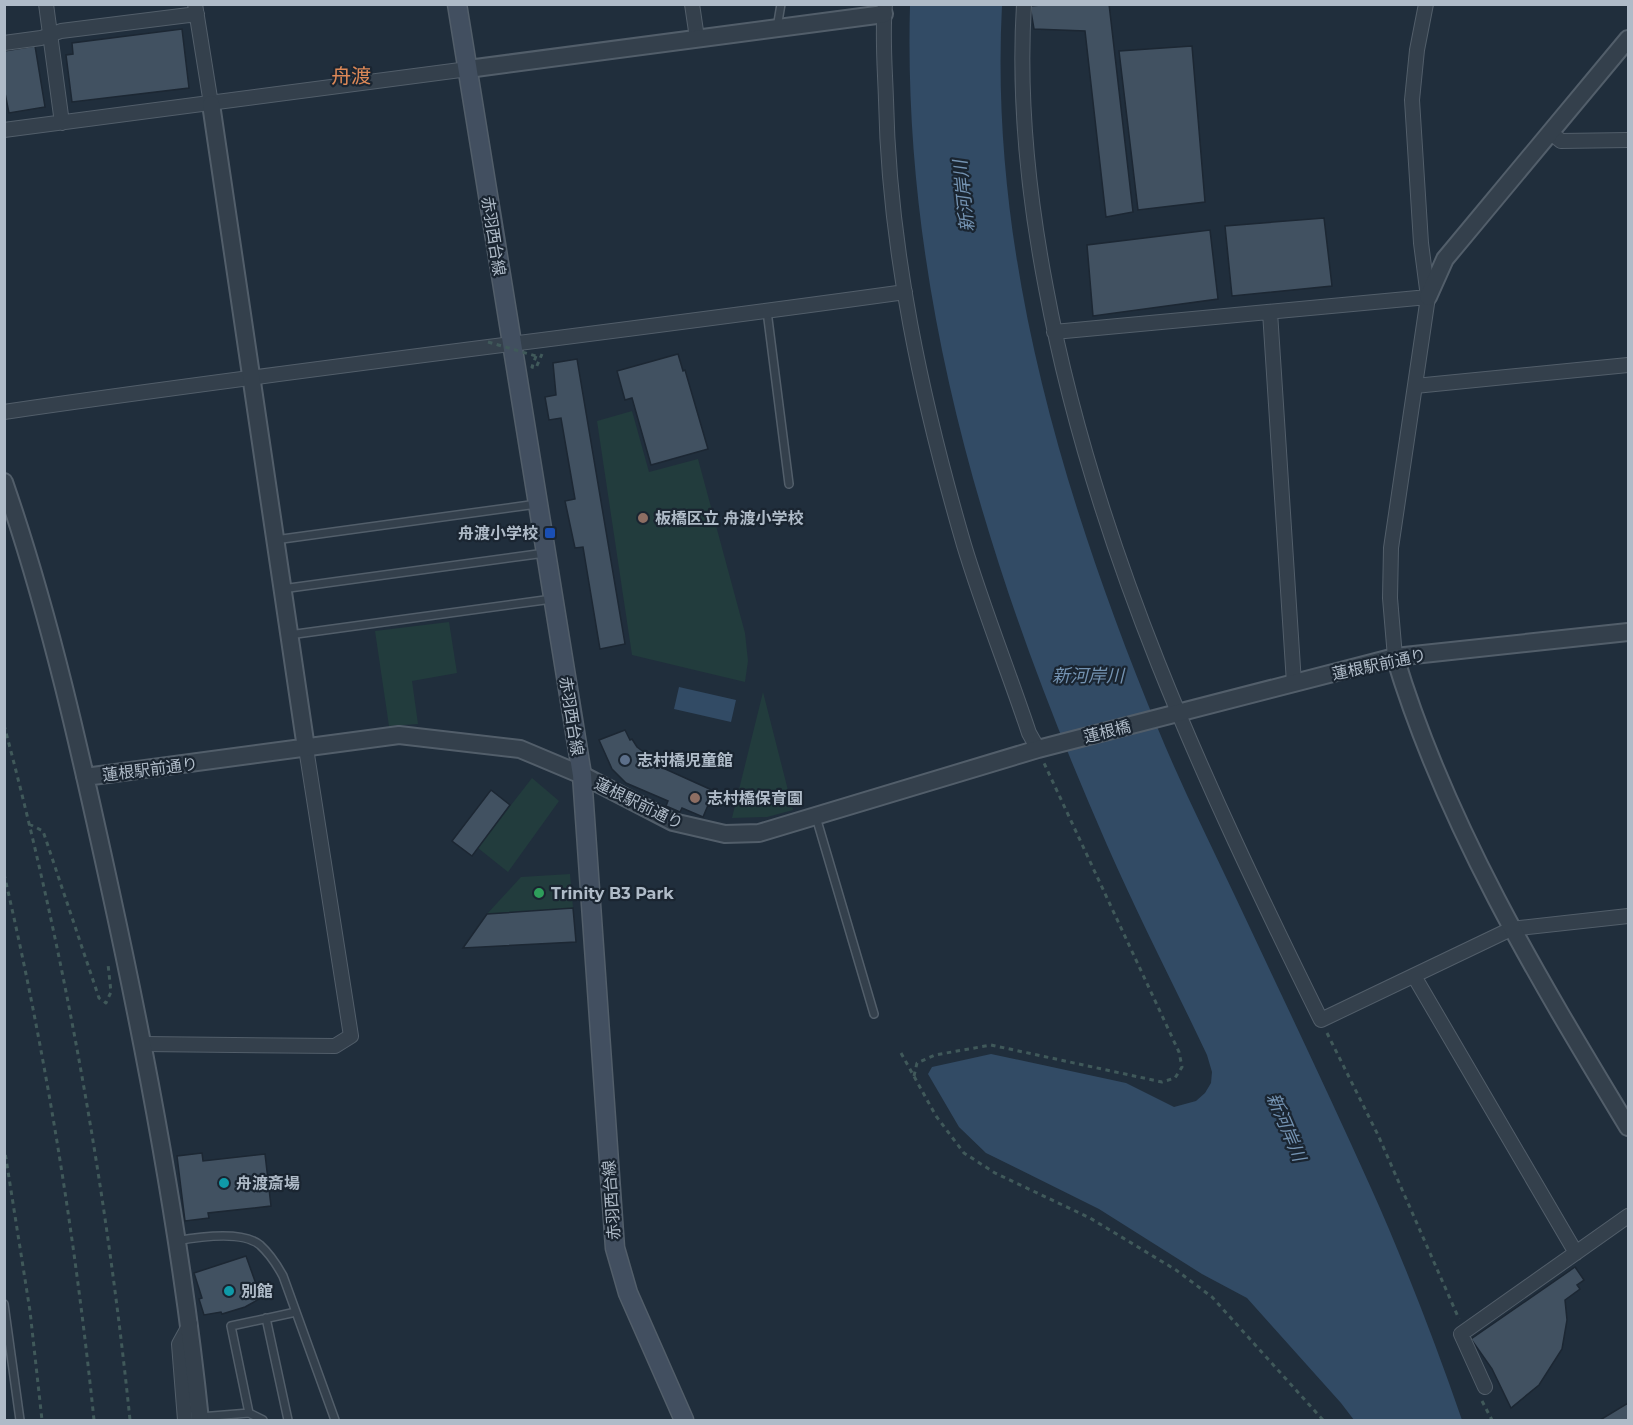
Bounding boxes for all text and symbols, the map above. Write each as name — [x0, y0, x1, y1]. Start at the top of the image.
district label: 舟渡 — [331, 64, 371, 88]
water label: 新河岸川 — [949, 157, 979, 233]
street label: 赤羽西台線 — [478, 195, 509, 277]
place label: 板橋区立 舟渡小学校 — [655, 509, 804, 528]
marker: 板橋区立 舟渡小学校 — [636, 511, 650, 525]
place label: 舟渡小学校 — [458, 524, 538, 543]
marker: 舟渡小学校 — [543, 526, 557, 540]
street label: 蓮根駅前通り — [1330, 645, 1428, 684]
water label: 新河岸川 — [1052, 665, 1126, 687]
street label: 赤羽西台線 — [556, 675, 587, 757]
street label: 蓮根橋 — [1082, 716, 1133, 747]
place label: 志村橋児童館 — [637, 751, 733, 770]
marker: 志村橋児童館 — [618, 753, 632, 767]
street label: 蓮根駅前通り — [101, 754, 199, 785]
street label: 蓮根駅前通り — [591, 774, 686, 833]
place label: 志村橋保育園 — [707, 789, 803, 808]
marker: 志村橋保育園 — [688, 791, 702, 805]
place label: Trinity B3 Park — [551, 884, 674, 903]
marker: Trinity B3 Park — [532, 886, 546, 900]
water label: 新河岸川 — [1262, 1090, 1311, 1166]
street label: 赤羽西台線 — [599, 1159, 624, 1241]
place label: 舟渡斎場 — [236, 1174, 300, 1193]
marker: 舟渡斎場 — [217, 1176, 231, 1190]
place label: 別館 — [241, 1282, 273, 1301]
marker: 別館 — [222, 1284, 236, 1298]

